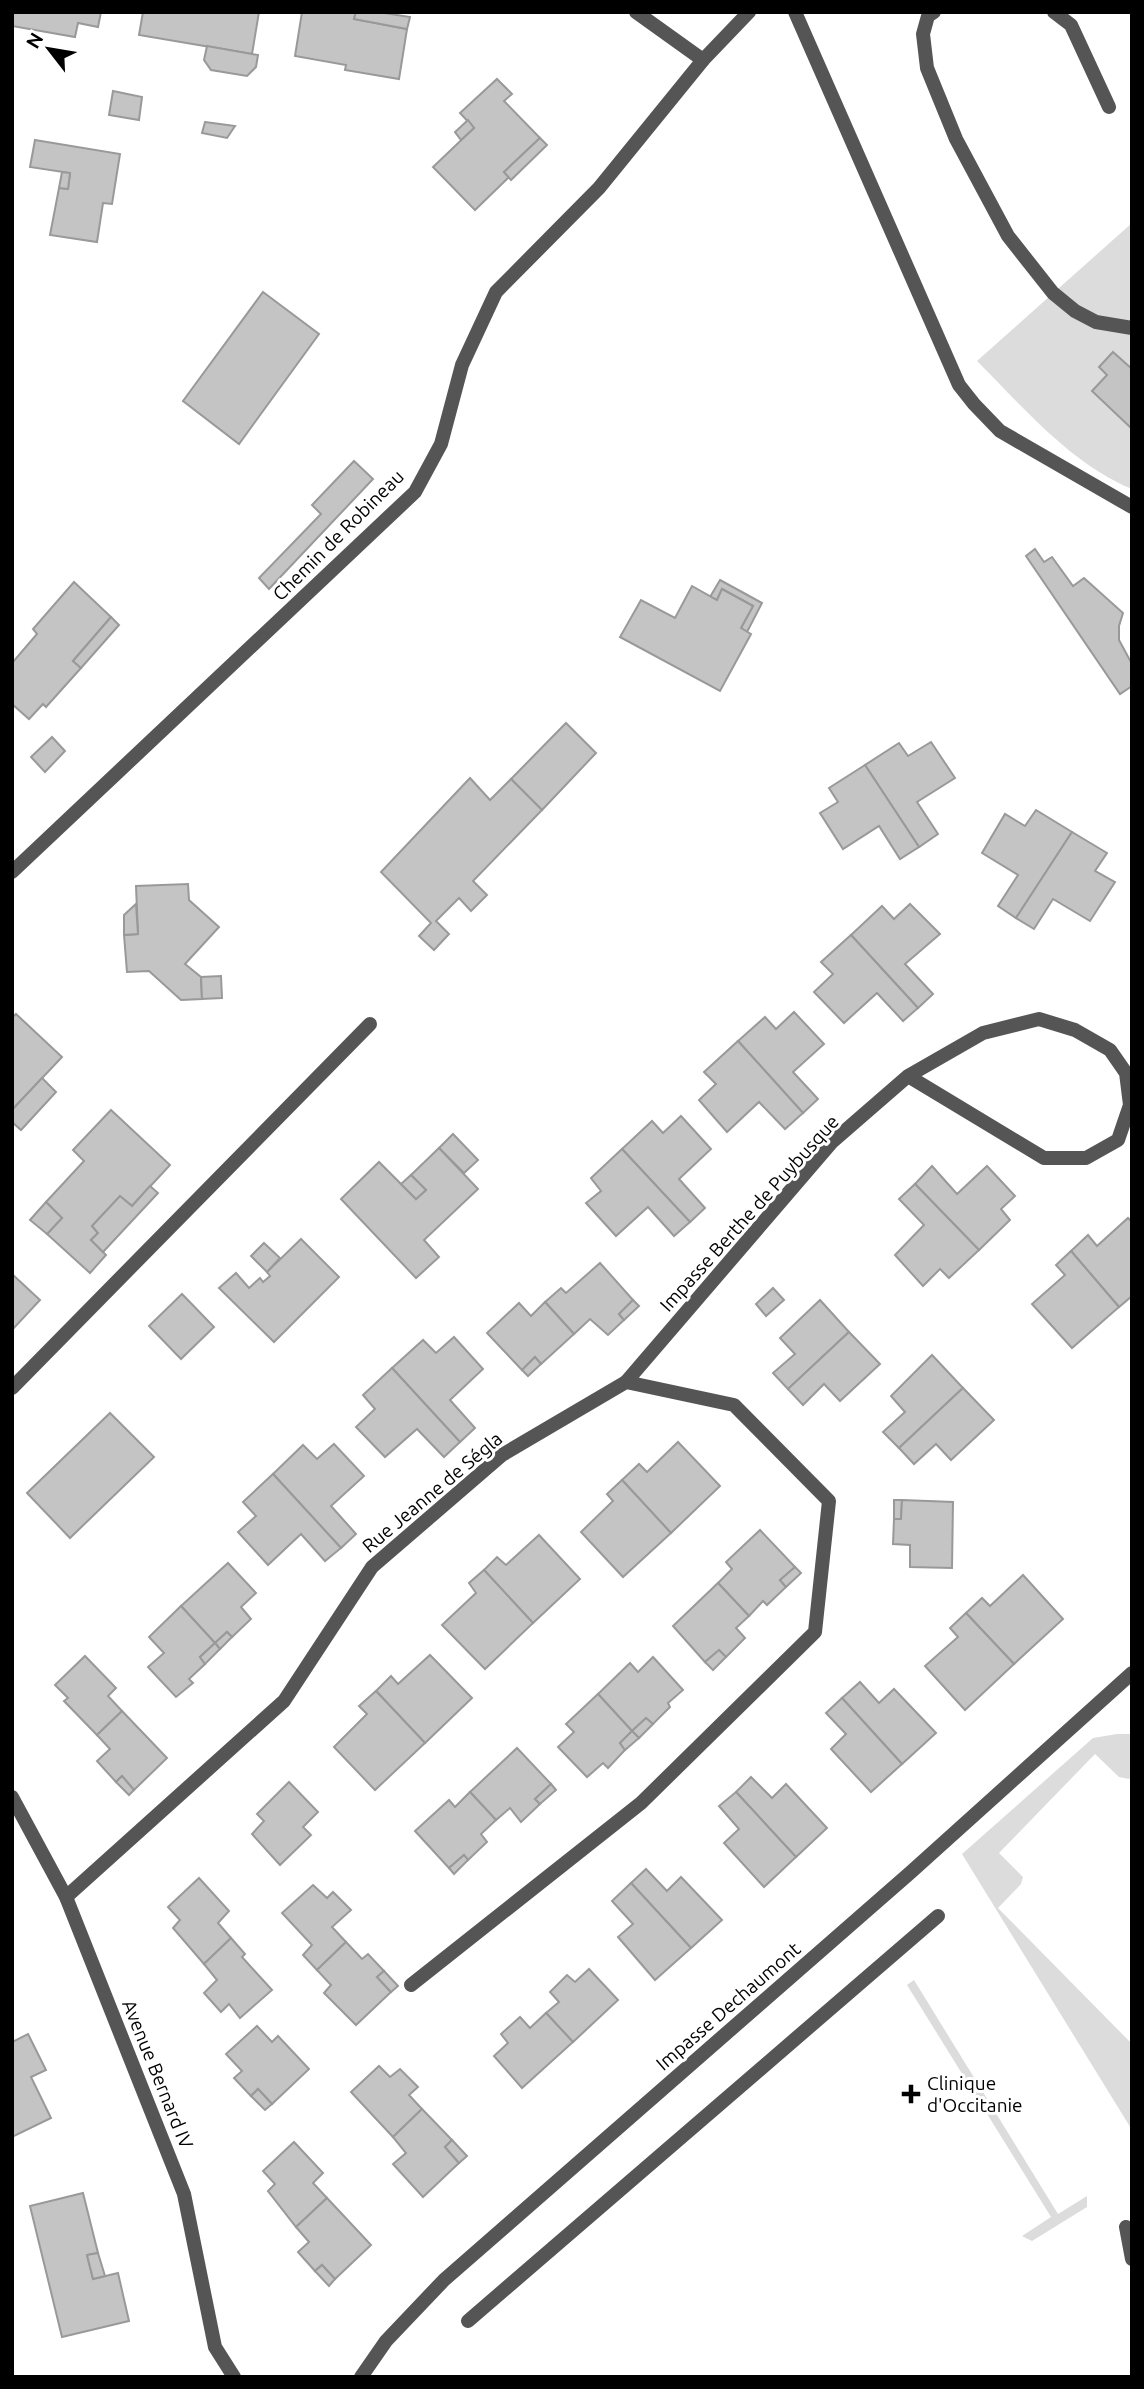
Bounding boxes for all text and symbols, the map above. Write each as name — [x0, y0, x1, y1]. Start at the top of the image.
north arrow — [14, 14, 84, 84]
text: N — [21, 28, 48, 52]
street label: Chemin de Robineau — [268, 465, 408, 605]
street label: Impasse Berthe de Puybusque — [655, 1110, 843, 1316]
street label: Rue Jeanne de Ségla — [358, 1427, 506, 1557]
street label: Impasse Dechaumont — [652, 1937, 805, 2075]
street label: Avenue Bernard IV — [118, 1996, 198, 2152]
place label: Clinique d'Occitanie — [927, 2072, 1023, 2116]
marker: Clinique d'Occitanie — [901, 2084, 921, 2104]

